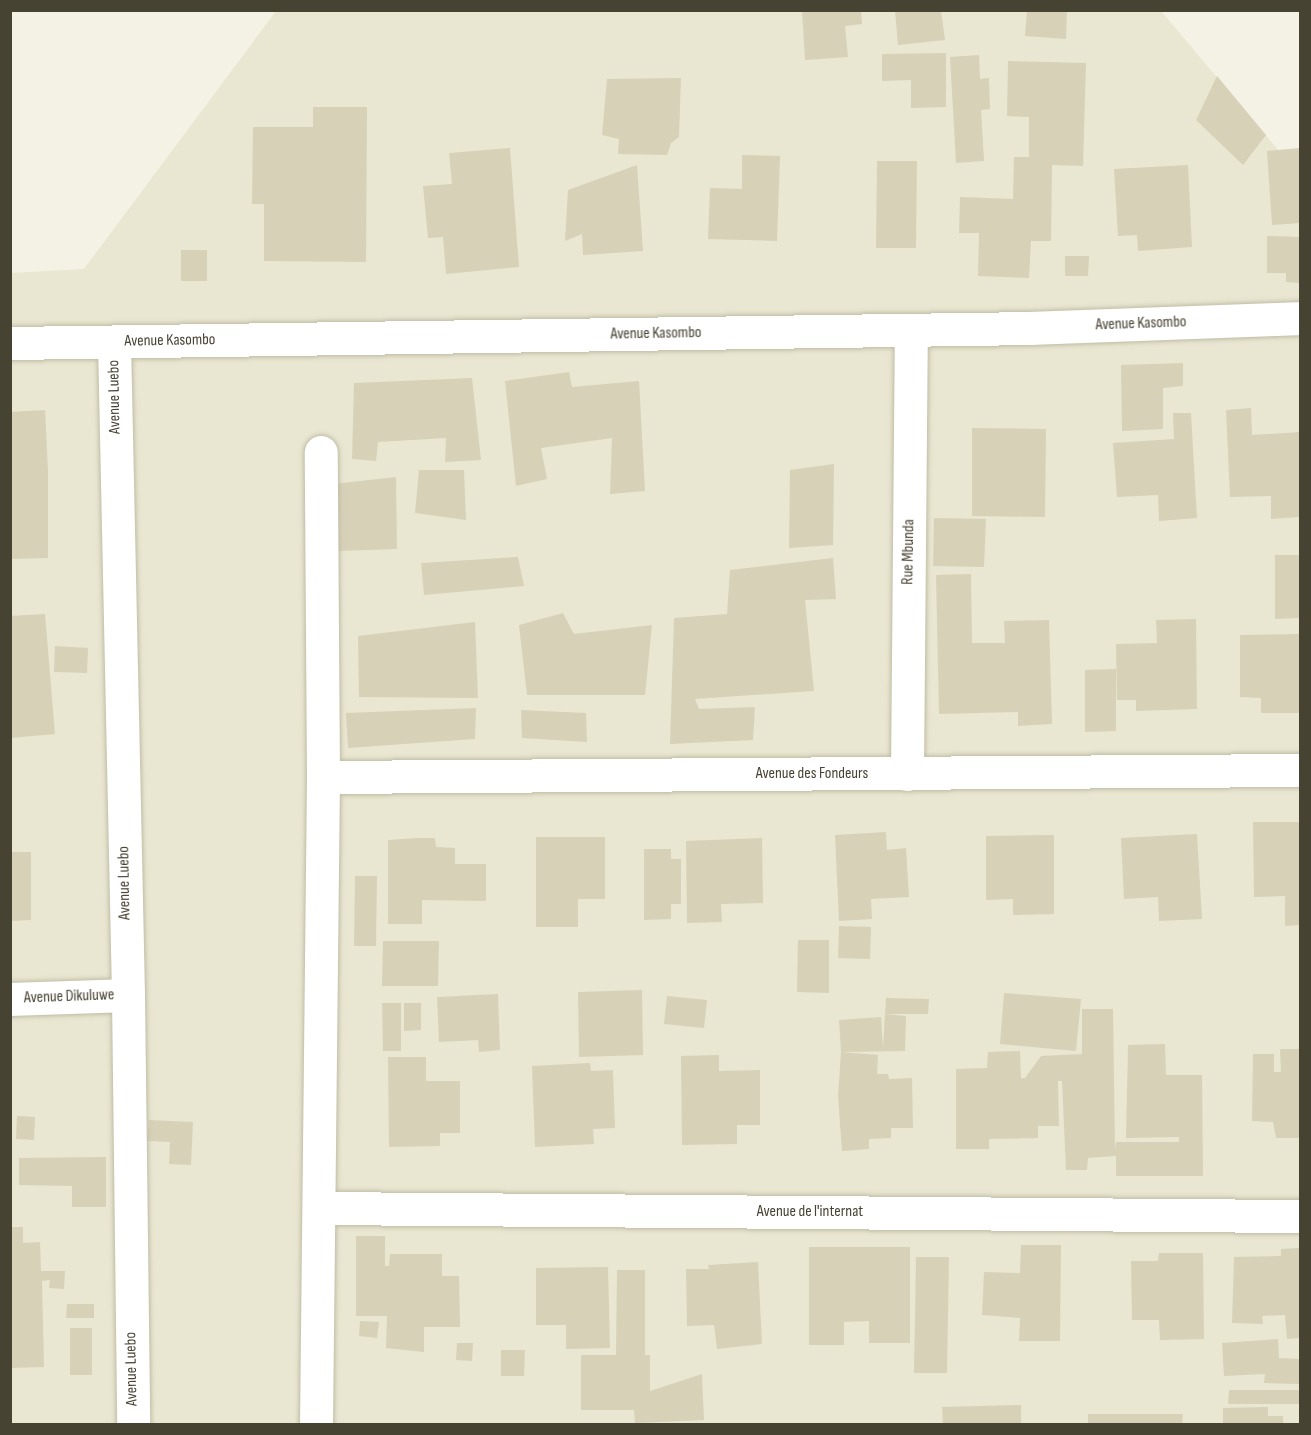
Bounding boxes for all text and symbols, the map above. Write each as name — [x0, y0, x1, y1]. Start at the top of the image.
street label: Avenue Kasombo — [1095, 313, 1187, 335]
street label: Avenue Kasombo — [610, 324, 702, 344]
street label: Avenue Kasombo — [124, 331, 216, 351]
street label: Avenue Luebo — [105, 360, 125, 434]
street label: Rue Mbunda — [899, 519, 919, 585]
street label: Avenue des Fondeurs — [756, 764, 868, 784]
street label: Avenue Luebo — [115, 846, 135, 920]
street label: Avenue Dikuluwe — [24, 986, 114, 1008]
street label: Avenue de l'internat — [757, 1202, 863, 1222]
street label: Avenue Luebo — [122, 1332, 142, 1406]

